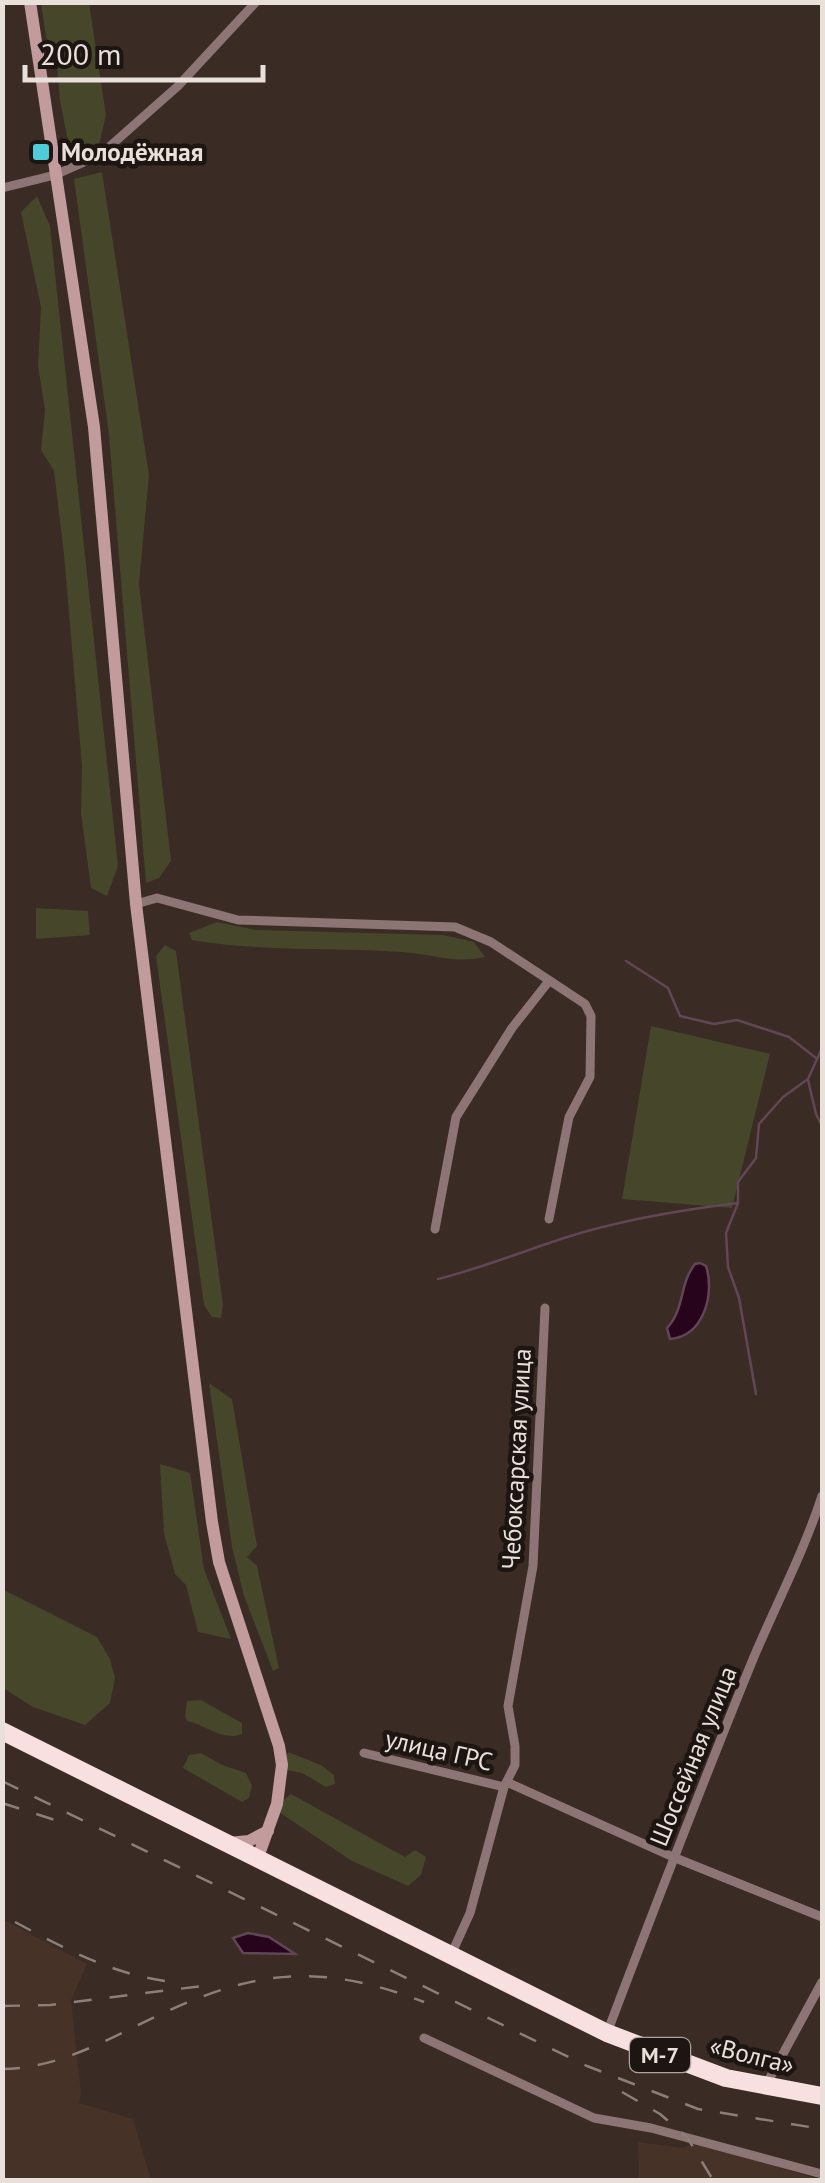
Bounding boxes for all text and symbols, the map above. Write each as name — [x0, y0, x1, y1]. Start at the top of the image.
scale bar — [25, 20, 262, 82]
text: 200 m — [40, 34, 121, 73]
place label: Молодёжная — [61, 136, 203, 168]
marker: Молодёжная — [30, 141, 52, 163]
street label: Чебоксарская улица — [494, 1348, 538, 1570]
street label: Шоссейная улица — [642, 1661, 744, 1851]
street label: улица ГРС — [382, 1722, 496, 1778]
street label: «Волга» — [706, 2029, 798, 2081]
road number: М-7 — [630, 2038, 690, 2072]

